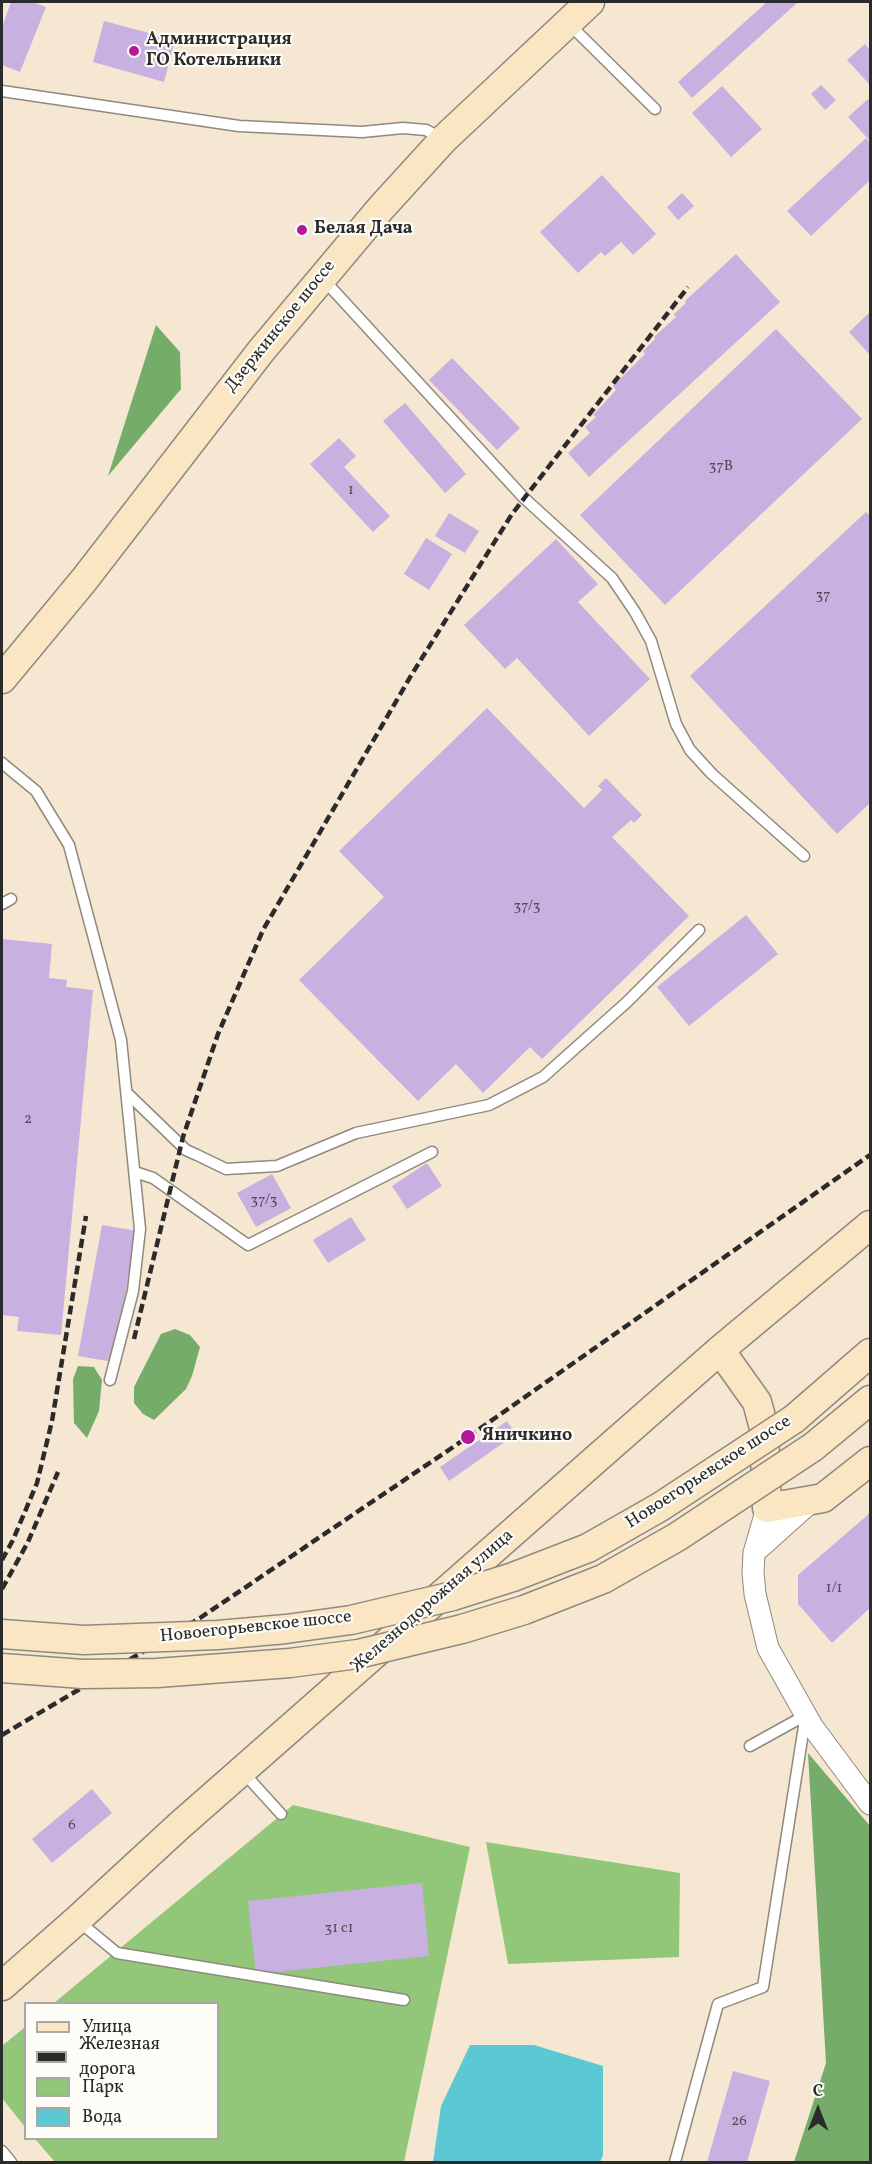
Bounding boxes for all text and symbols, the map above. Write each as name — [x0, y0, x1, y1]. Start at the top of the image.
place label: Администрация ГО Котельники — [146, 30, 292, 72]
marker: Администрация ГО Котельники — [127, 44, 141, 58]
place label: Белая Дача — [314, 219, 413, 241]
marker: Белая Дача — [295, 223, 309, 237]
street label: Дзержинское шоссе — [221, 257, 341, 397]
house number: 37В — [709, 458, 733, 476]
house number: 1 — [348, 482, 354, 500]
house number: 37 — [816, 587, 830, 605]
house number: 37/3 — [513, 898, 541, 916]
house number: 2 — [24, 1111, 32, 1129]
house number: 37/3 — [250, 1192, 278, 1210]
street label: Новоегорьевское шоссе — [622, 1412, 796, 1534]
place label: Яничкино — [482, 1426, 572, 1448]
marker: Яничкино — [459, 1428, 477, 1446]
street label: Железнодорожная улица — [347, 1525, 519, 1679]
house number: 1/1 — [826, 1580, 842, 1598]
street label: Новоегорьевское шоссе — [159, 1607, 353, 1649]
house number: 6 — [68, 1817, 76, 1835]
house number: 31 с1 — [324, 1920, 354, 1938]
legend — [24, 2002, 219, 2140]
text: Улица — [82, 2015, 132, 2040]
text: Железная дорога — [79, 2032, 160, 2082]
text: Парк — [82, 2075, 124, 2100]
north arrow — [788, 2080, 848, 2140]
text: С — [813, 2081, 823, 2103]
text: Вода — [82, 2105, 122, 2130]
house number: 26 — [731, 2113, 747, 2131]

